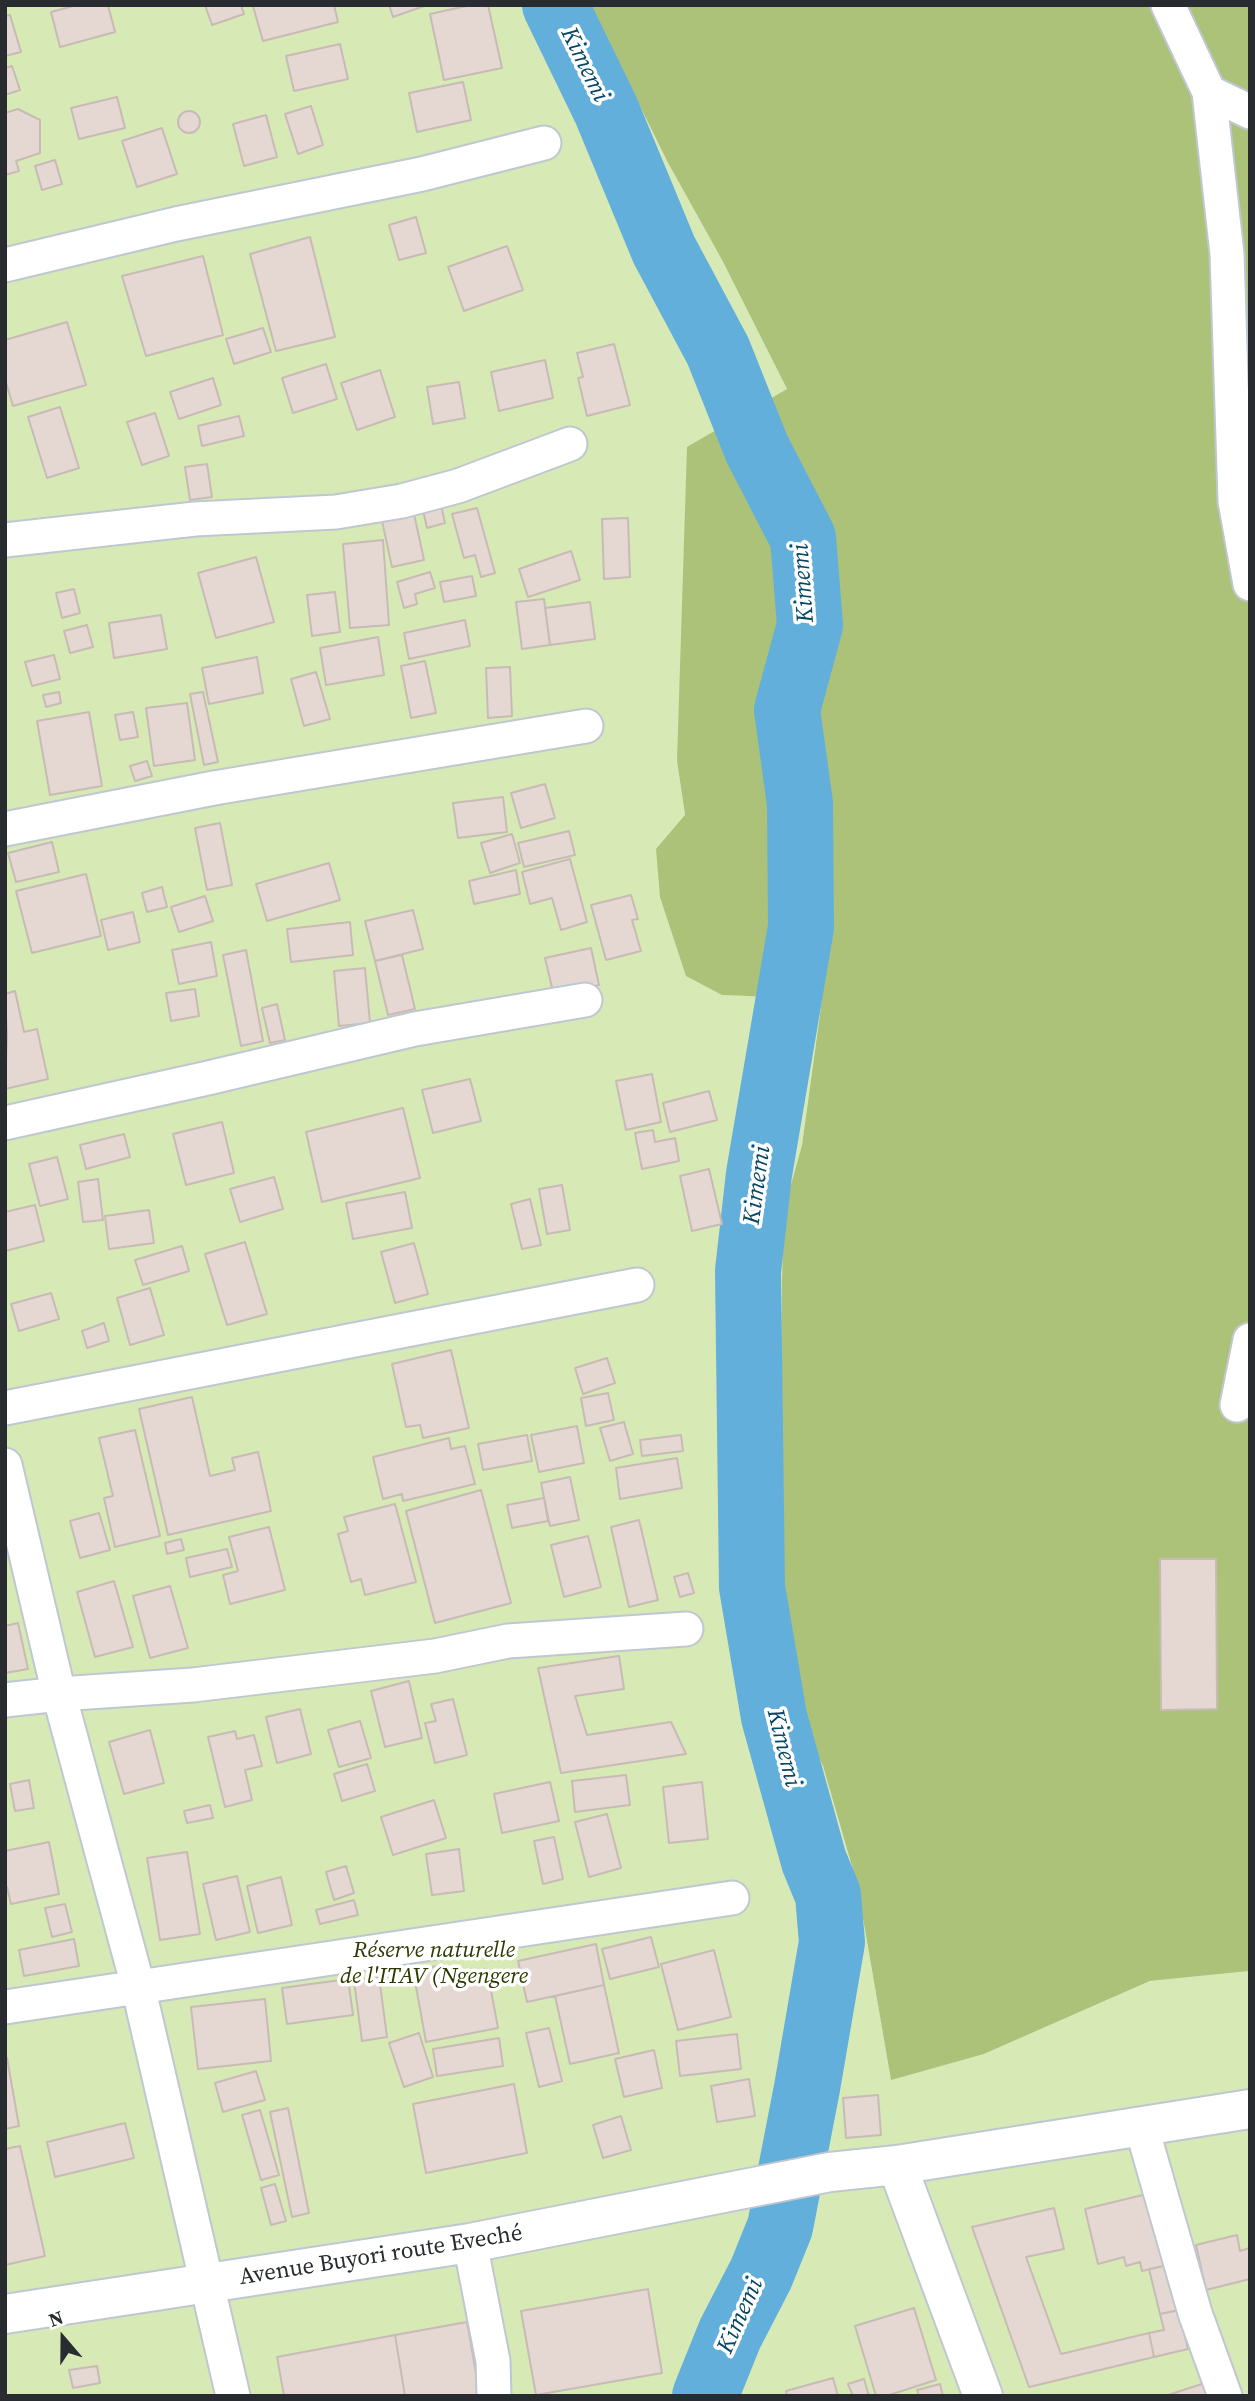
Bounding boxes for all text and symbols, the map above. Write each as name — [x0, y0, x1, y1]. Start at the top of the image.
water label: Kimemi — [554, 23, 614, 107]
water label: Kimemi — [787, 542, 821, 624]
water label: Kimemi — [738, 1144, 778, 1226]
water label: Kimemi — [759, 1706, 807, 1790]
park label: Réserve naturelle de l'ITAV (Ngengere — [340, 1937, 528, 1991]
street label: Avenue Buyori route Eveché — [237, 2220, 525, 2292]
water label: Kimemi — [712, 2274, 770, 2358]
north arrow — [28, 2303, 98, 2373]
text: N — [45, 2304, 67, 2333]

